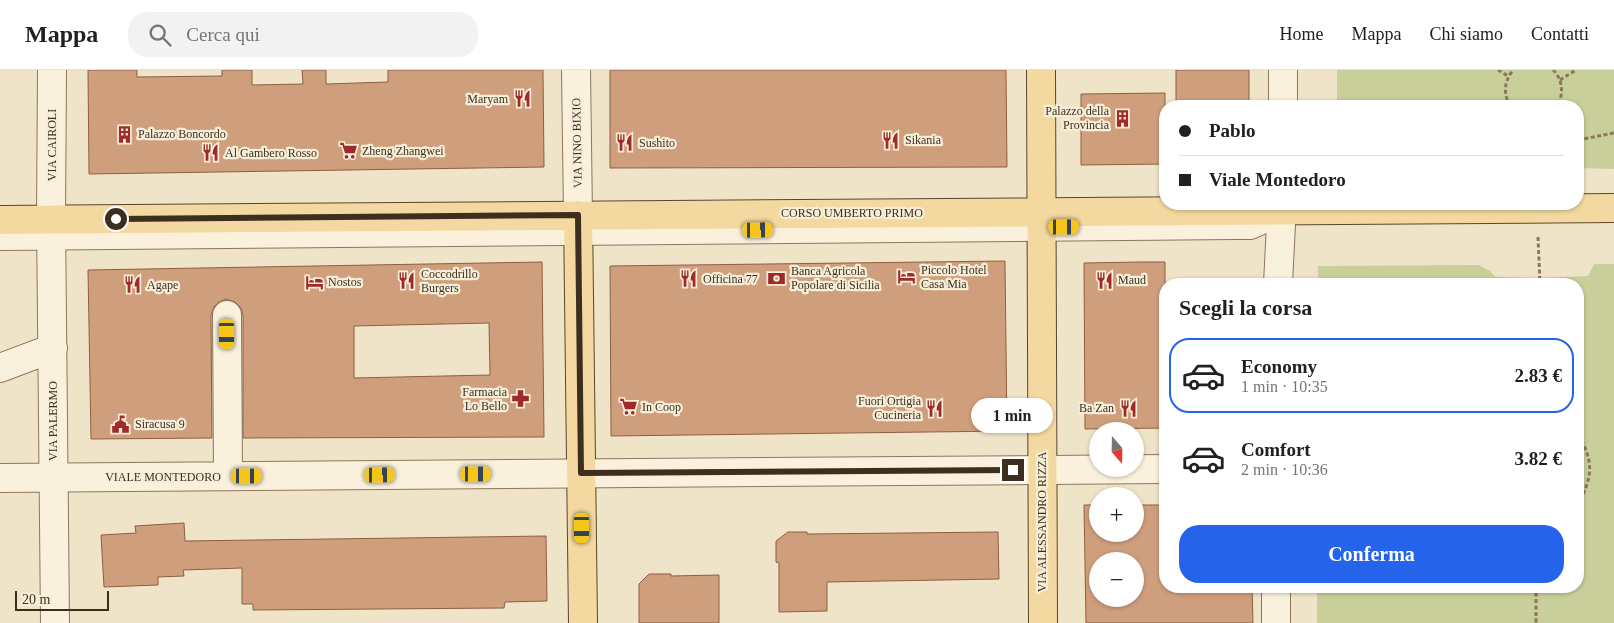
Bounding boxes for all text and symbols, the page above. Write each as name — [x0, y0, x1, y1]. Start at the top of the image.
search box — [128, 12, 478, 57]
text: Mappa — [25, 21, 98, 47]
icon: search — [146, 21, 174, 49]
text: Cerca qui — [186, 24, 260, 45]
text: Home — [1280, 24, 1324, 44]
text: Mappa — [1352, 24, 1401, 44]
text: Chi siamo — [1429, 24, 1503, 44]
text: Contatti — [1531, 24, 1589, 44]
restaurant icon: Maryam — [512, 89, 532, 109]
place label: Maryam — [467, 92, 509, 106]
street label: VIA NINO BIXIO — [569, 98, 585, 188]
place label: Palazzo della Provincia — [1045, 104, 1110, 132]
building icon: Palazzo della Provincia — [1113, 108, 1133, 128]
street label: VIA CAIROLI — [45, 109, 59, 181]
text: Pablo — [1209, 120, 1255, 141]
building icon: Palazzo Boncordo — [114, 124, 134, 144]
place label: Palazzo Boncordo — [138, 127, 226, 141]
restaurant icon: Sikania — [881, 130, 901, 150]
restaurant icon: Sushito — [615, 133, 635, 153]
place label: Sikania — [905, 133, 942, 147]
place label: Sushito — [639, 136, 675, 150]
supermarket icon: Zheng Zhangwei — [338, 141, 358, 161]
restaurant icon: Al Gambero Rosso — [201, 143, 221, 163]
place label: Zheng Zhangwei — [362, 144, 444, 158]
place label: Al Gambero Rosso — [225, 146, 317, 160]
text: Viale Montedoro — [1209, 169, 1346, 190]
street label: CORSO UMBERTO PRIMO — [781, 206, 923, 220]
route start — [105, 208, 127, 230]
car — [1049, 220, 1079, 235]
car — [742, 222, 773, 238]
place label: Piccolo Hotel Casa Mia — [921, 263, 987, 291]
place label: Banca Agricola Popolare di Sicilia — [791, 264, 880, 292]
place label: Coccodrillo Burgers — [421, 267, 478, 295]
hotel icon: Piccolo Hotel Casa Mia — [897, 267, 917, 287]
bank icon: Banca Agricola Popolare di Sicilia — [767, 268, 787, 288]
restaurant icon: Officina 77 — [679, 269, 699, 289]
restaurant icon: Maud — [1094, 270, 1114, 290]
restaurant icon: Coccodrillo Burgers — [397, 271, 417, 291]
hotel icon: Nostos — [304, 272, 324, 292]
place label: Officina 77 — [703, 272, 758, 286]
place label: Maud — [1118, 273, 1146, 287]
restaurant icon: Agape — [123, 275, 143, 295]
place label: Nostos — [328, 275, 362, 289]
place label: Agape — [147, 278, 178, 292]
text: Scegli la corsa — [1179, 295, 1312, 320]
car — [219, 319, 234, 349]
icon: car — [1181, 353, 1226, 398]
text: Economy — [1241, 356, 1317, 377]
text: 2.83 € — [1515, 365, 1562, 386]
text: 1 min · 10:35 — [1241, 378, 1328, 395]
street label: VIA PALERMO — [46, 381, 60, 461]
place label: Farmacia Lo Bello — [462, 385, 508, 413]
pharmacy icon: Farmacia Lo Bello — [511, 389, 531, 409]
place label: Fuori Ortigia Cucineria — [858, 394, 922, 422]
supermarket icon: In Coop — [618, 397, 638, 417]
restaurant icon: Fuori Ortigia Cucineria — [925, 398, 945, 418]
callout: 1 min — [972, 398, 1054, 432]
restaurant icon: Ba Zan — [1118, 398, 1138, 418]
place label: In Coop — [642, 400, 681, 414]
place label: Ba Zan — [1079, 401, 1114, 415]
text: 1 min — [993, 407, 1031, 424]
public building icon: Siracusa 9 — [111, 414, 131, 434]
place label: Siracusa 9 — [135, 417, 185, 431]
north arrow — [1089, 422, 1144, 478]
map controls — [1089, 422, 1144, 607]
icon: car — [1181, 436, 1226, 481]
text: Comfort — [1241, 439, 1311, 460]
text: 3.82 € — [1515, 448, 1562, 469]
street label: VIA ALESSANDRO RIZZA — [1035, 451, 1049, 592]
route end — [1002, 459, 1024, 481]
text: 2 min · 10:36 — [1241, 461, 1328, 478]
car — [364, 467, 395, 483]
car — [461, 467, 491, 482]
car — [232, 469, 262, 484]
street label: VIALE MONTEDORO — [105, 470, 221, 484]
button: + — [1089, 487, 1144, 542]
car — [574, 513, 589, 543]
button: Conferma — [1179, 525, 1564, 583]
button: − — [1089, 552, 1144, 607]
scale bar — [15, 588, 109, 611]
text: 20 m — [22, 592, 50, 607]

